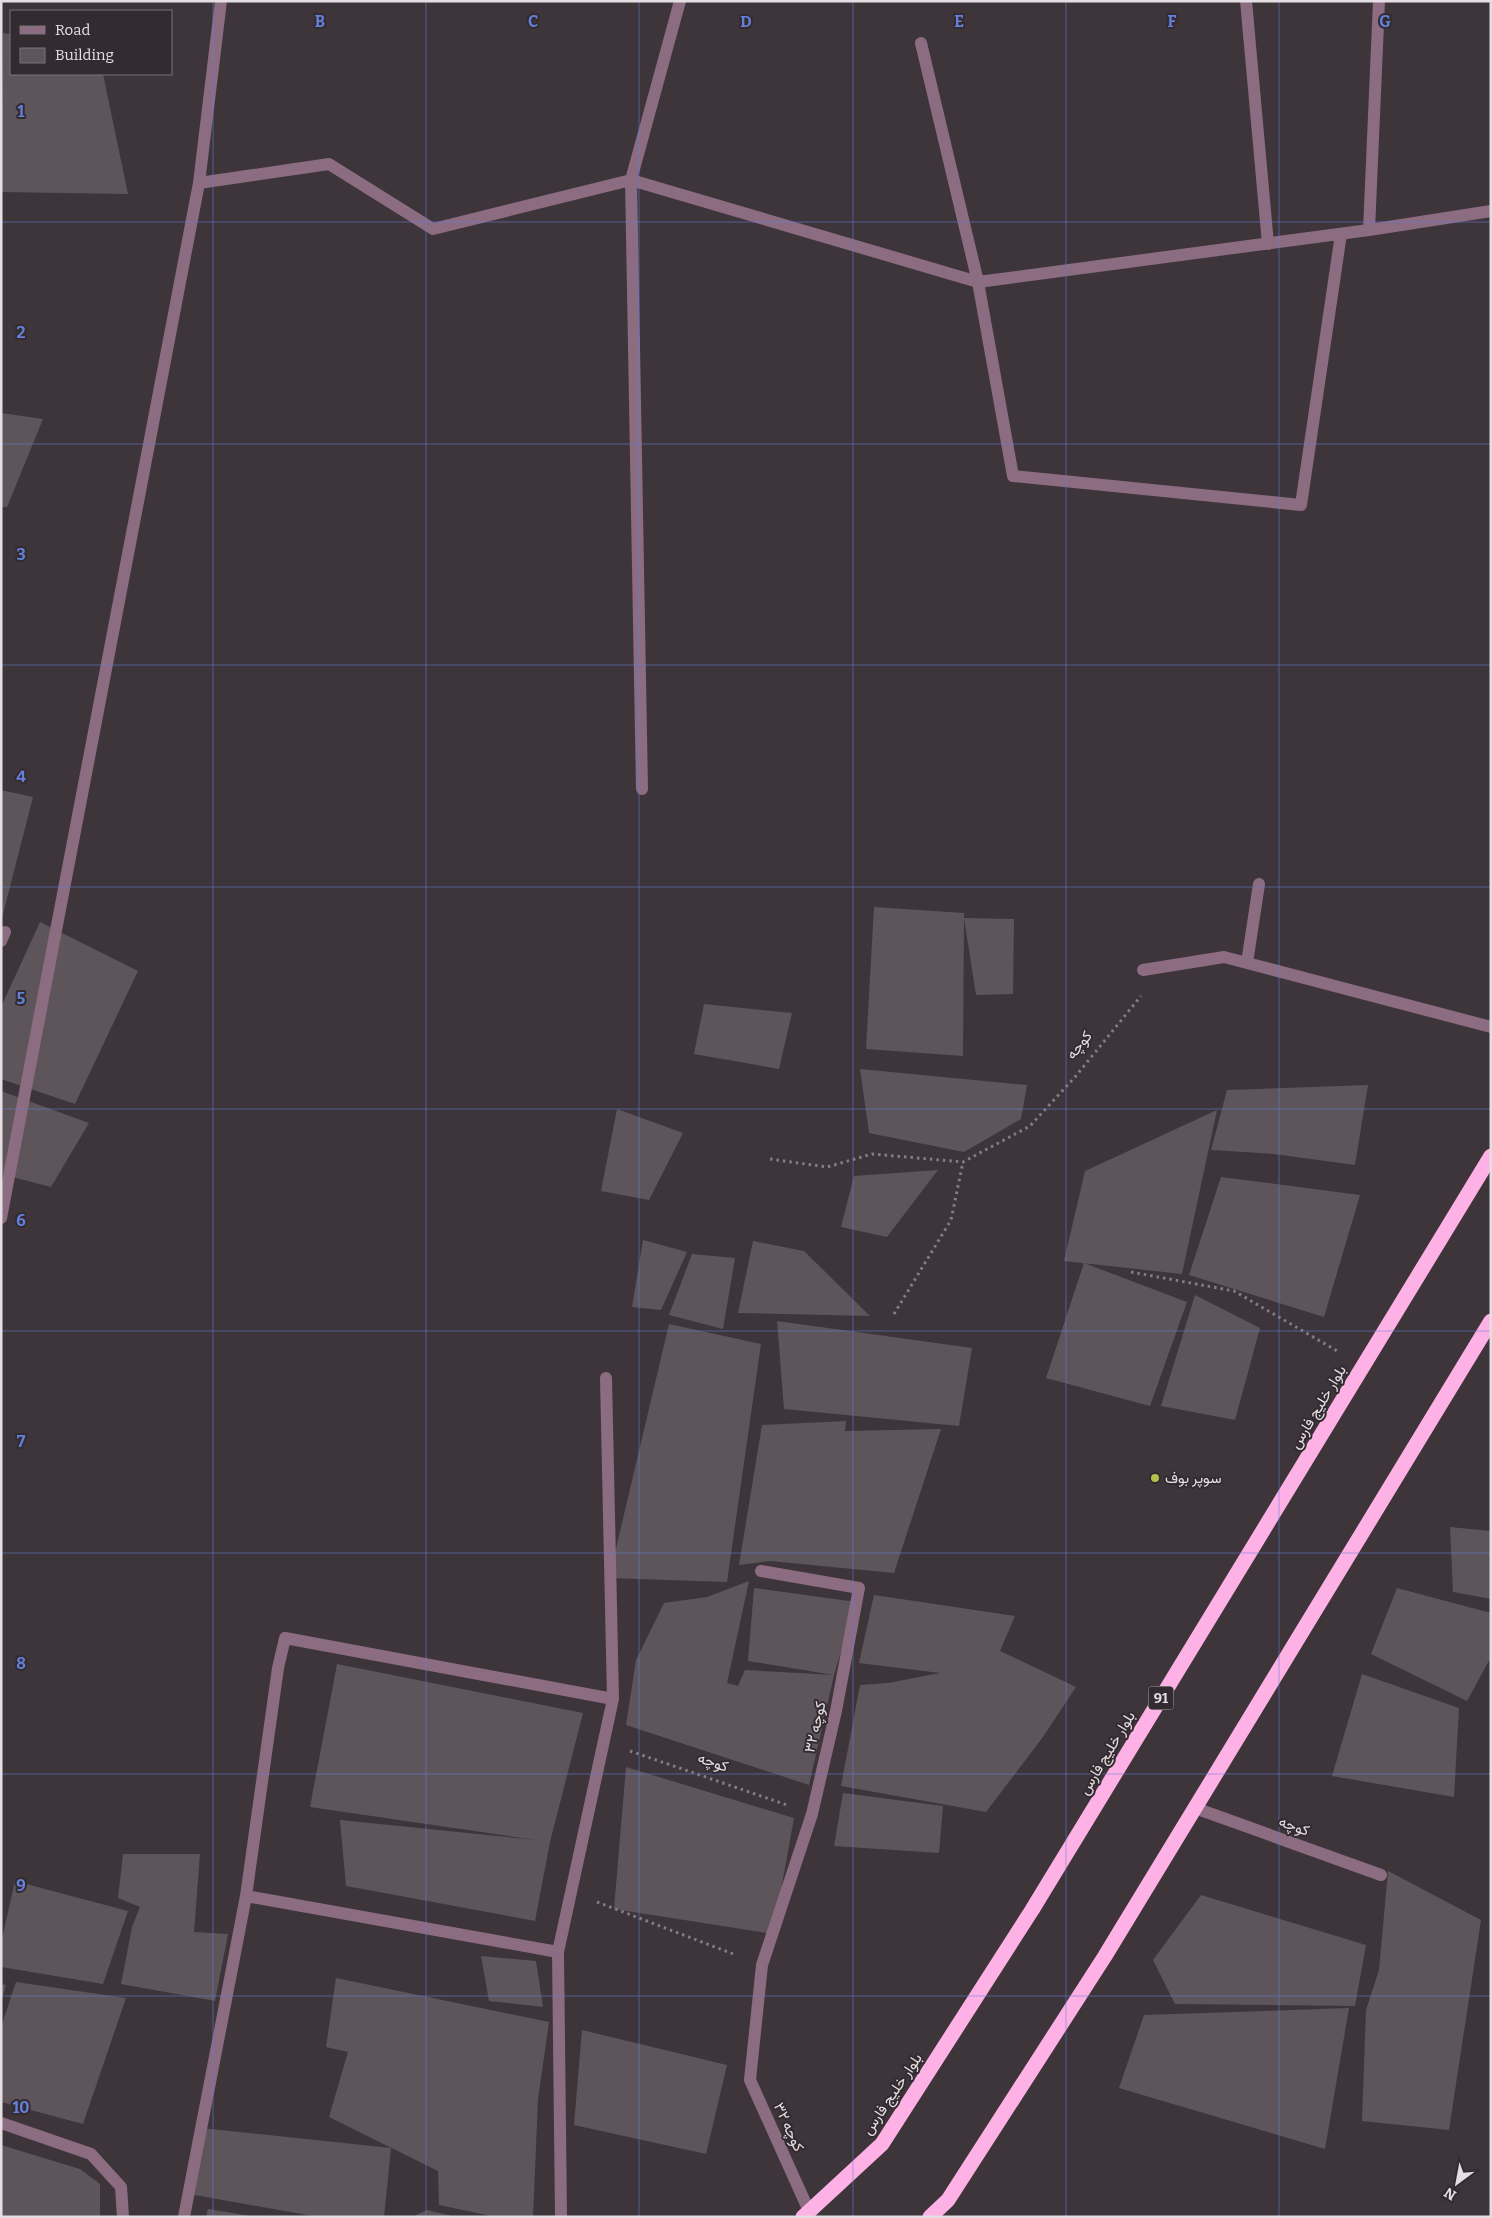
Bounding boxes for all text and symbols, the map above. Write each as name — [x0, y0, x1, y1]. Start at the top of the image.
legend — [10, 10, 172, 75]
text: B — [315, 12, 325, 31]
text: C — [528, 12, 538, 31]
text: D — [740, 12, 752, 31]
text: E — [954, 12, 964, 31]
text: F — [1168, 12, 1177, 31]
text: G — [1379, 12, 1391, 31]
text: Road — [55, 21, 90, 39]
text: Building — [55, 46, 114, 64]
text: 1 — [18, 102, 25, 121]
text: 2 — [16, 323, 26, 342]
text: 3 — [16, 545, 26, 564]
text: 4 — [16, 767, 26, 786]
text: 5 — [17, 989, 26, 1008]
street label: کوچه — [1062, 1027, 1097, 1063]
text: 6 — [16, 1211, 26, 1230]
street label: بلوار خلیج فارس — [1286, 1362, 1352, 1453]
text: 7 — [17, 1432, 26, 1451]
place label: سوپر بوف — [1165, 1469, 1222, 1488]
marker: سوپر بوف — [1149, 1472, 1161, 1484]
text: 8 — [16, 1654, 26, 1673]
road number: 91 — [1148, 1686, 1174, 1710]
street label: کوچه ۳۲ — [800, 1699, 831, 1755]
street label: بلوار خلیج فارس — [1075, 1708, 1141, 1799]
street label: کوچه — [695, 1748, 731, 1777]
street label: کوچه — [1276, 1812, 1312, 1841]
text: 9 — [16, 1876, 26, 1895]
street label: بلوار خلیج فارس — [858, 2050, 927, 2139]
text: 10 — [12, 2098, 30, 2117]
street label: کوچه ۳۲ — [769, 2100, 808, 2155]
north arrow — [1432, 2158, 1482, 2208]
text: N — [1441, 2183, 1459, 2204]

